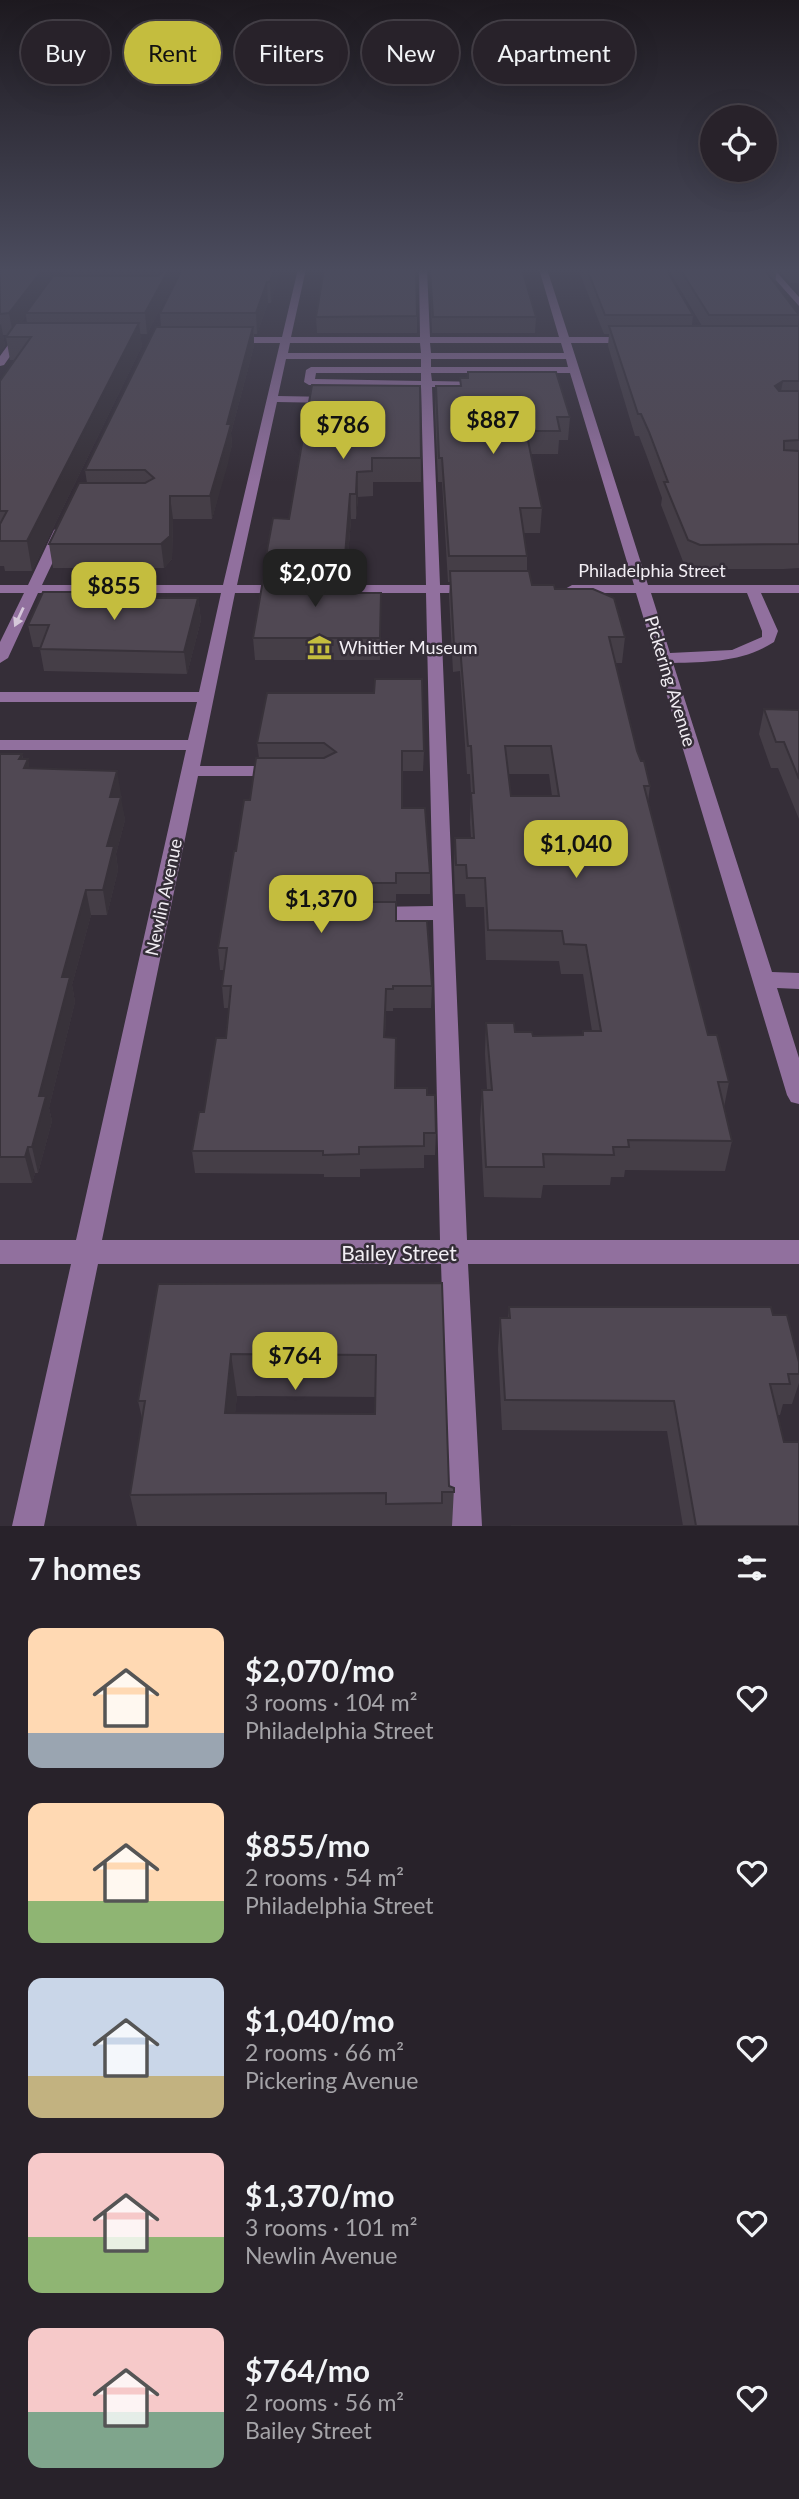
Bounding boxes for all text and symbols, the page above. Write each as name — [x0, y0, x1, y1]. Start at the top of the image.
chip: Buy — [21, 21, 110, 84]
chip: Rent — [124, 21, 221, 84]
chip: Filters — [235, 21, 348, 84]
chip: New — [362, 21, 459, 84]
chip: Apartment — [473, 21, 635, 84]
map controls — [700, 105, 777, 182]
button: locate — [700, 105, 777, 182]
pin: $887 — [452, 396, 534, 456]
pin: $786 — [302, 402, 384, 461]
text: $887 — [466, 405, 520, 433]
text: $786 — [316, 410, 370, 438]
pin: $2,070 — [258, 550, 372, 609]
text: $2,070 — [279, 558, 351, 586]
street label: Philadelphia Street — [578, 559, 726, 581]
pin: $855 — [73, 562, 155, 622]
text: $855 — [87, 571, 141, 599]
one-way arrow — [13, 607, 25, 627]
street label: Pickering Avenue — [641, 613, 701, 749]
museum icon: Whittier Museum — [305, 633, 333, 661]
place label: Whittier Museum — [339, 636, 478, 658]
pin: $1,040 — [519, 820, 633, 880]
text: $1,040 — [540, 829, 612, 857]
street label: Newlin Avenue — [140, 836, 186, 958]
pin: $1,370 — [264, 876, 378, 935]
text: $1,370 — [285, 884, 357, 912]
street label: Bailey Street — [341, 1240, 457, 1265]
pin: $764 — [254, 1332, 336, 1392]
text: $764 — [268, 1341, 322, 1369]
icon: filters — [733, 1549, 771, 1587]
text: 7 homes — [28, 1550, 141, 1586]
text: $2,070/mo — [245, 1652, 394, 1688]
icon: home — [84, 1656, 168, 1740]
icon: heart — [733, 1679, 771, 1717]
text: 3 rooms · 104 m² — [245, 1688, 417, 1716]
text: Philadelphia Street — [245, 1716, 434, 1744]
text: $855/mo — [245, 1827, 370, 1863]
icon: home — [84, 1831, 168, 1915]
icon: heart — [733, 1854, 771, 1892]
text: 2 rooms · 54 m² — [245, 1863, 404, 1891]
text: Philadelphia Street — [245, 1891, 434, 1919]
text: $1,040/mo — [245, 2002, 394, 2038]
icon: home — [84, 2006, 168, 2090]
icon: heart — [733, 2029, 771, 2067]
text: 2 rooms · 66 m² — [245, 2038, 404, 2066]
text: Pickering Avenue — [245, 2066, 418, 2094]
text: $1,370/mo — [245, 2177, 394, 2213]
icon: home — [84, 2181, 168, 2265]
icon: heart — [733, 2204, 771, 2242]
text: 3 rooms · 101 m² — [245, 2213, 417, 2241]
text: Newlin Avenue — [245, 2241, 397, 2269]
text: $764/mo — [245, 2352, 370, 2388]
icon: home — [84, 2356, 168, 2440]
icon: heart — [733, 2379, 771, 2417]
text: 2 rooms · 56 m² — [245, 2388, 404, 2416]
text: Bailey Street — [245, 2416, 372, 2444]

